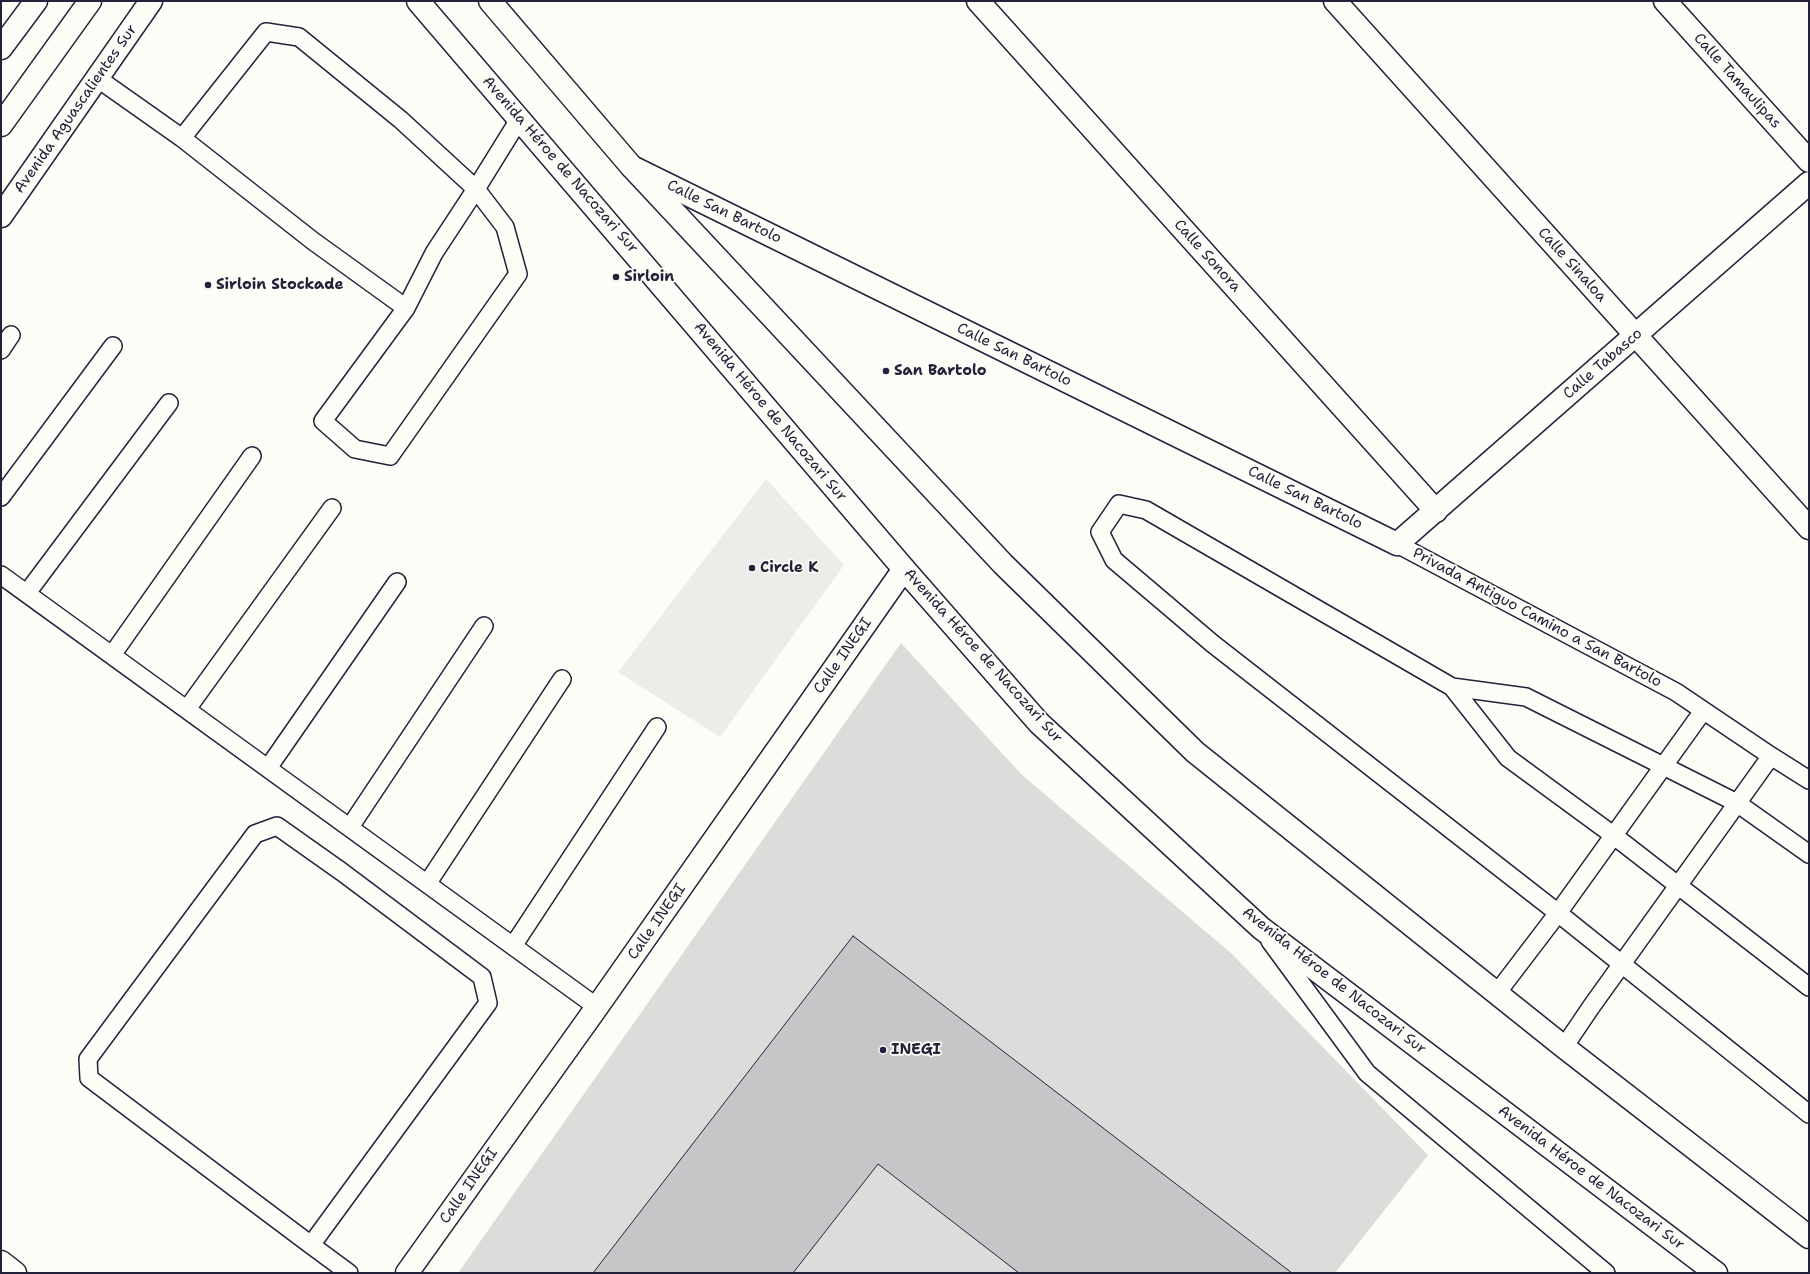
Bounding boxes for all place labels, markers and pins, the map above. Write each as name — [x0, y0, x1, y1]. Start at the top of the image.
place label: Sirloin — [624, 268, 674, 286]
marker: Sirloin — [611, 272, 621, 282]
place label: Sirloin Stockade — [216, 276, 343, 294]
marker: Sirloin Stockade — [203, 280, 213, 290]
place label: San Bartolo — [894, 362, 987, 380]
marker: San Bartolo — [881, 366, 891, 376]
place label: Circle K — [760, 559, 818, 577]
marker: Circle K — [747, 563, 757, 573]
place label: INEGI — [891, 1041, 941, 1059]
marker: INEGI — [878, 1045, 888, 1055]

